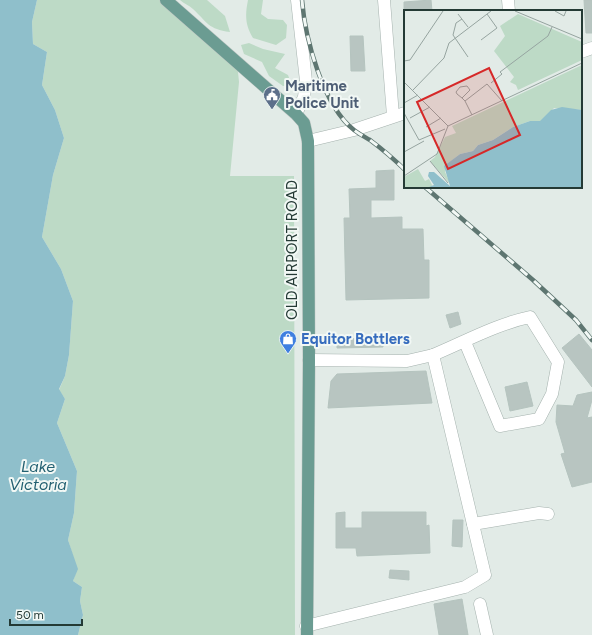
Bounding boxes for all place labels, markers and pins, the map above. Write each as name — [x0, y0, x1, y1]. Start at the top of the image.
place label: Maritime Police Unit — [285, 77, 359, 112]
public building icon: Maritime Police Unit — [262, 85, 282, 110]
shop icon: Equitor Bottlers — [278, 329, 298, 354]
place label: Equitor Bottlers — [301, 330, 410, 348]

